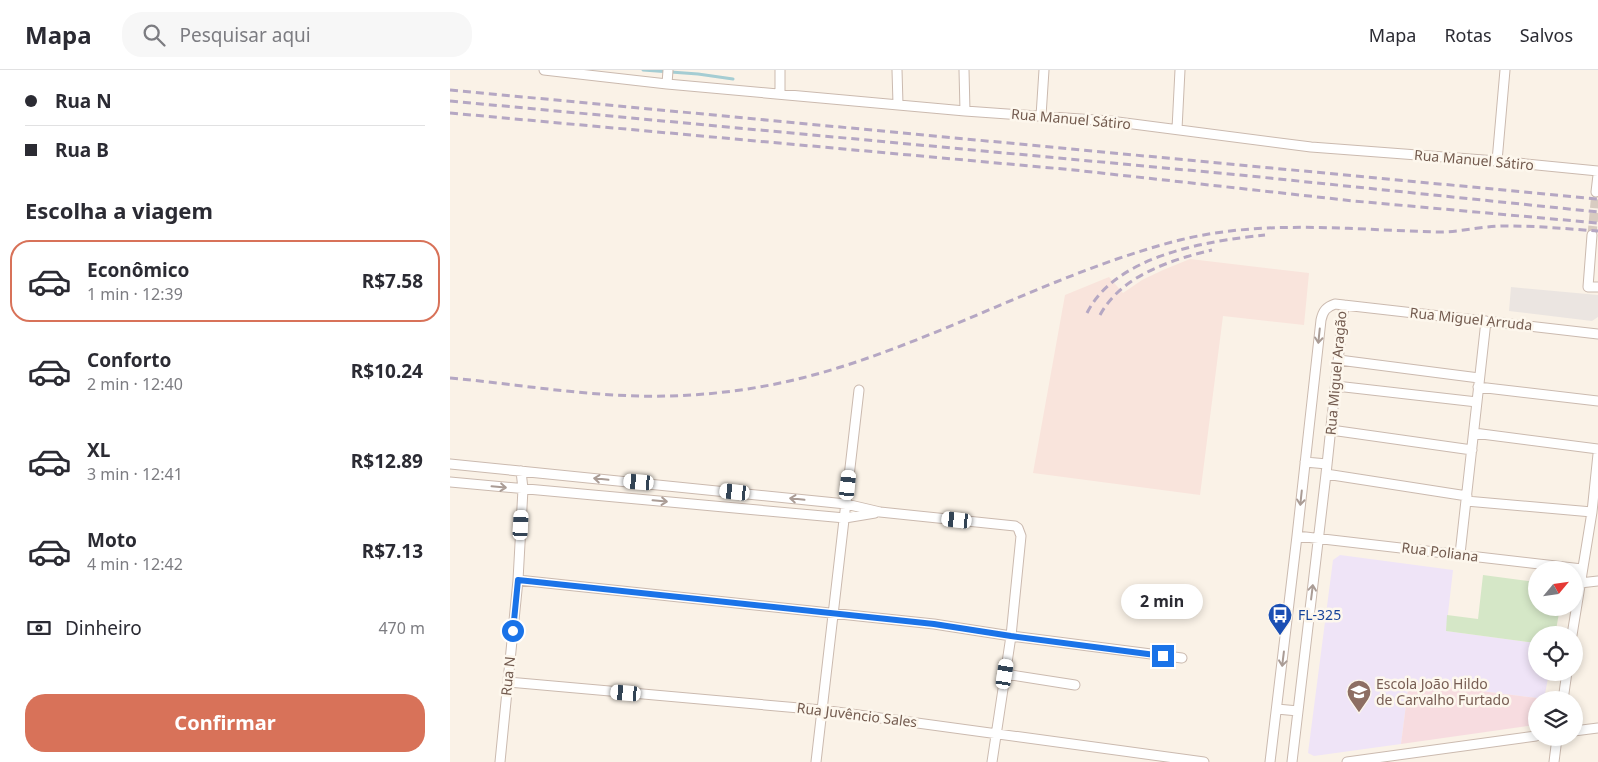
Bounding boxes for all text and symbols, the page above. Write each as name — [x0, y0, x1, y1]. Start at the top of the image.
search box — [122, 12, 472, 57]
text: Mapa — [25, 18, 92, 51]
icon: search — [140, 21, 168, 49]
text: Pesquisar aqui — [180, 22, 311, 48]
text: Mapa — [1369, 23, 1416, 47]
text: Rotas — [1444, 23, 1492, 47]
text: Salvos — [1520, 23, 1573, 47]
text: Rua N — [55, 88, 112, 114]
street label: Rua Manuel Sátiro — [1010, 104, 1132, 133]
text: Rua B — [55, 137, 109, 163]
street label: Rua Manuel Sátiro — [1413, 145, 1535, 174]
text: Escolha a viagem — [25, 195, 213, 225]
text: Econômico — [87, 257, 189, 283]
icon: car — [27, 259, 72, 304]
text: R$7.58 — [362, 268, 423, 294]
text: 1 min · 12:39 — [87, 283, 183, 305]
street label: Rua Miguel Arruda — [1409, 303, 1533, 334]
street label: Rua Miguel Aragão — [1321, 310, 1350, 436]
one-way arrow — [1314, 328, 1324, 344]
text: Conforto — [87, 347, 171, 373]
icon: car — [27, 349, 72, 394]
text: R$10.24 — [351, 358, 423, 384]
text: 2 min · 12:40 — [87, 373, 183, 395]
text: XL — [87, 437, 110, 463]
icon: car — [27, 439, 72, 484]
text: R$12.89 — [351, 448, 423, 474]
text: 3 min · 12:41 — [87, 463, 183, 485]
car — [838, 469, 857, 501]
car — [623, 473, 654, 491]
one-way arrow — [593, 474, 609, 483]
one-way arrow — [490, 482, 506, 492]
car — [719, 483, 750, 501]
one-way arrow — [1296, 490, 1306, 506]
one-way arrow — [789, 494, 805, 504]
one-way arrow — [652, 497, 668, 506]
car — [512, 510, 529, 540]
car — [941, 511, 972, 529]
text: Moto — [87, 527, 137, 553]
icon: car — [27, 529, 72, 574]
street label: Rua Poliana — [1400, 537, 1480, 566]
text: R$7.13 — [362, 538, 423, 564]
text: 4 min · 12:42 — [87, 553, 183, 575]
north arrow — [1528, 561, 1582, 616]
map controls — [1528, 561, 1583, 746]
callout: 2 min — [1122, 584, 1204, 618]
one-way arrow — [1307, 584, 1317, 600]
text: 2 min — [1140, 590, 1184, 612]
bus stop icon: FL-325 — [1267, 602, 1293, 636]
place label: FL-325 — [1298, 605, 1341, 624]
icon: cash — [25, 614, 53, 642]
text: Dinheiro — [65, 615, 142, 641]
text: 470 m — [378, 617, 425, 639]
route start — [502, 620, 524, 642]
button: locate — [1528, 626, 1583, 681]
route end — [1152, 645, 1174, 667]
one-way arrow — [1278, 651, 1288, 667]
street label: Rua N — [496, 655, 519, 697]
car — [995, 658, 1014, 690]
place label: Escola João Hildo de Carvalho Furtado — [1376, 674, 1510, 709]
school or university icon: Escola João Hildo de Carvalho Furtado — [1346, 679, 1372, 713]
car — [610, 684, 641, 702]
button: layers — [1528, 691, 1583, 746]
button: Confirmar — [25, 694, 425, 752]
street label: Rua Juvêncio Sales — [796, 698, 919, 731]

